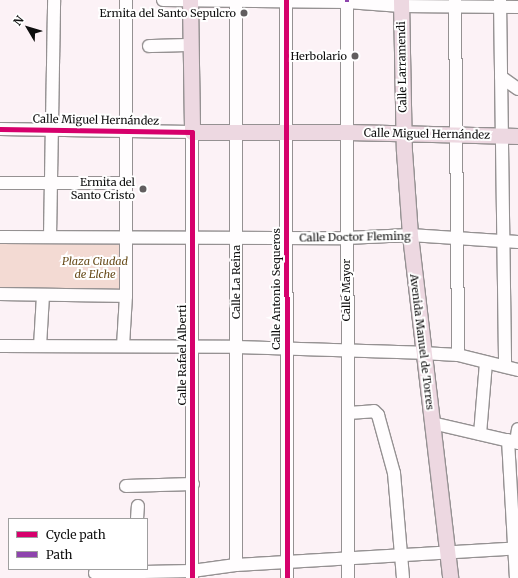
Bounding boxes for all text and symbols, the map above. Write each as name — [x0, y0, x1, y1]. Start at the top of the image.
place label: Ermita del Santo Sepulcro — [100, 6, 236, 20]
north arrow — [8, 8, 48, 48]
marker: Ermita del Santo Sepulcro — [239, 8, 249, 18]
text: N — [10, 13, 27, 28]
street label: Calle Larramendi — [395, 21, 409, 113]
place label: Herbolario — [290, 49, 347, 63]
marker: Herbolario — [350, 51, 360, 61]
street label: Calle Miguel Hernández — [33, 112, 159, 128]
street label: Calle Miguel Hernández — [364, 126, 490, 142]
place label: Ermita del Santo Cristo — [71, 176, 135, 202]
marker: Ermita del Santo Cristo — [138, 184, 148, 194]
street label: Calle Antonio Sequeros — [269, 228, 283, 350]
street label: Calle Doctor Fleming — [299, 229, 411, 245]
street label: Calle La Reina — [229, 245, 243, 319]
park label: Plaza Ciudad de Elche — [62, 255, 128, 281]
street label: Calle Mayor — [339, 259, 353, 321]
street label: Avenida Manuel de Torres — [407, 273, 437, 411]
street label: Calle Rafael Alberti — [175, 305, 189, 405]
legend — [8, 518, 148, 570]
text: Cycle path — [46, 527, 106, 542]
text: Path — [46, 547, 72, 562]

